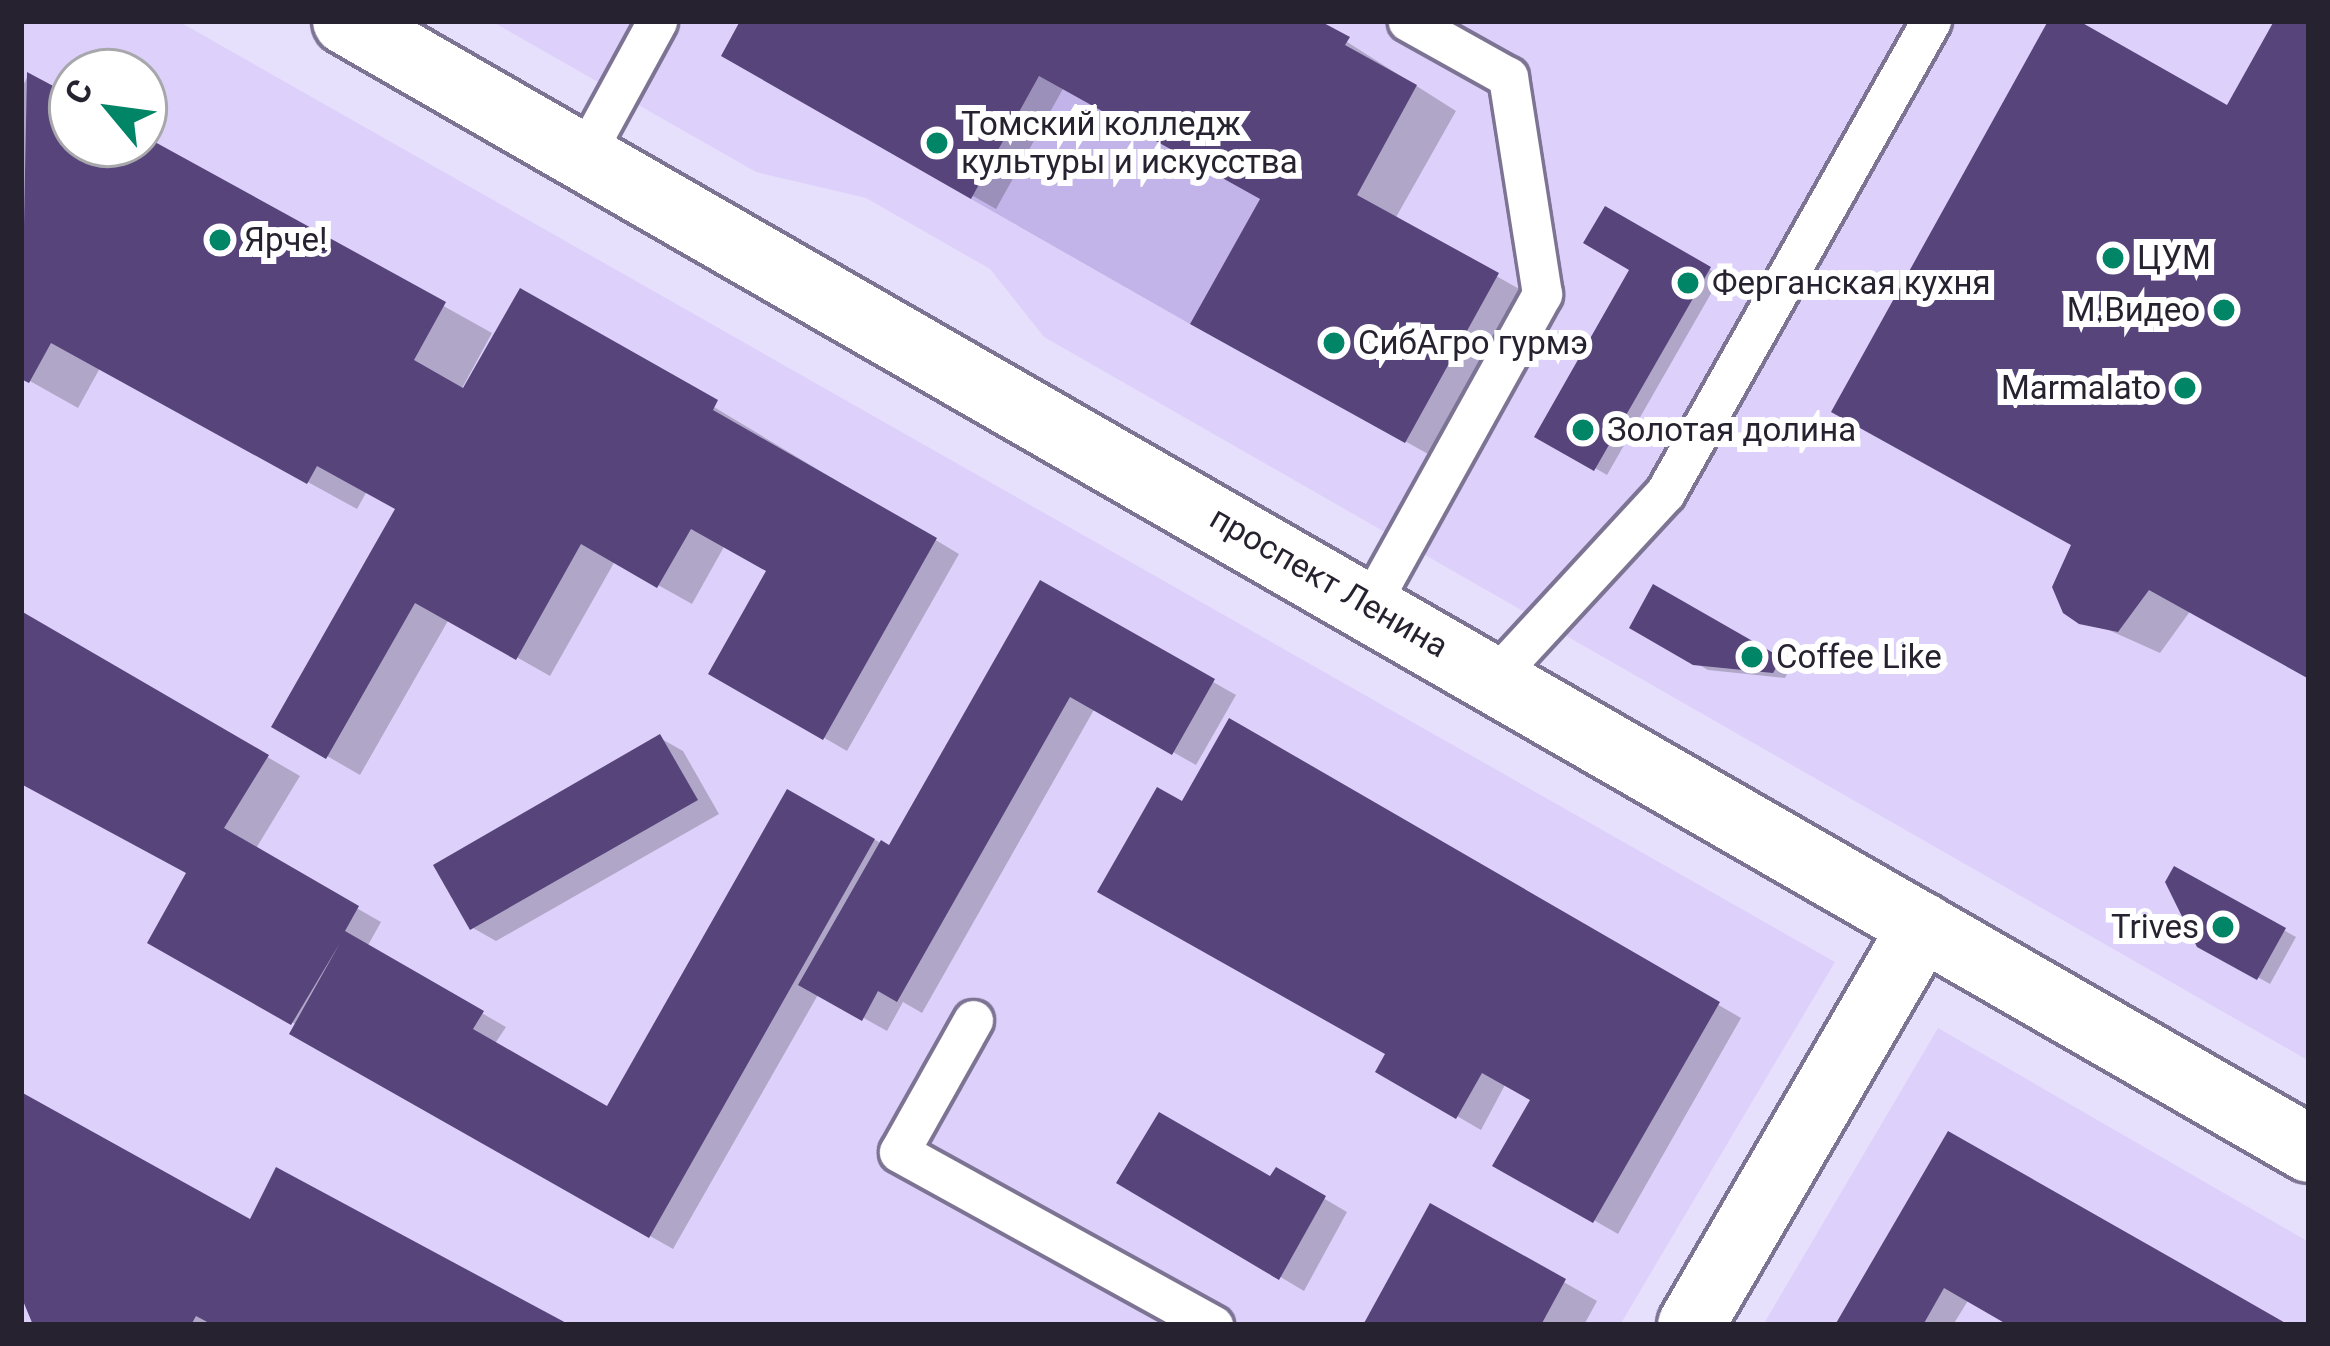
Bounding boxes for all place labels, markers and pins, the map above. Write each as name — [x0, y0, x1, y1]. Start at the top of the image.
place label: Томский колледж культуры и искусства — [961, 104, 1298, 182]
marker: Томский колледж культуры и искусства — [924, 130, 950, 156]
place label: Ярче! — [244, 220, 327, 260]
marker: Ярче! — [207, 227, 233, 253]
place label: ЦУМ — [2137, 238, 2211, 278]
marker: ЦУМ — [2100, 245, 2126, 271]
place label: Ферганская кухня — [1712, 263, 1991, 303]
marker: Ферганская кухня — [1675, 270, 1701, 296]
place label: М.Видео — [2067, 290, 2200, 330]
marker: М.Видео — [2211, 297, 2237, 323]
place label: СибАгро гурмэ — [1358, 323, 1588, 363]
marker: СибАгро гурмэ — [1321, 330, 1347, 356]
place label: Marmalato — [2001, 368, 2161, 408]
marker: Marmalato — [2172, 375, 2198, 401]
place label: Золотая долина — [1607, 410, 1856, 450]
marker: Золотая долина — [1570, 417, 1596, 443]
place label: Coffee Like — [1776, 637, 1942, 677]
marker: Coffee Like — [1739, 644, 1765, 670]
place label: Trives — [2111, 907, 2199, 947]
marker: Trives — [2210, 914, 2236, 940]

